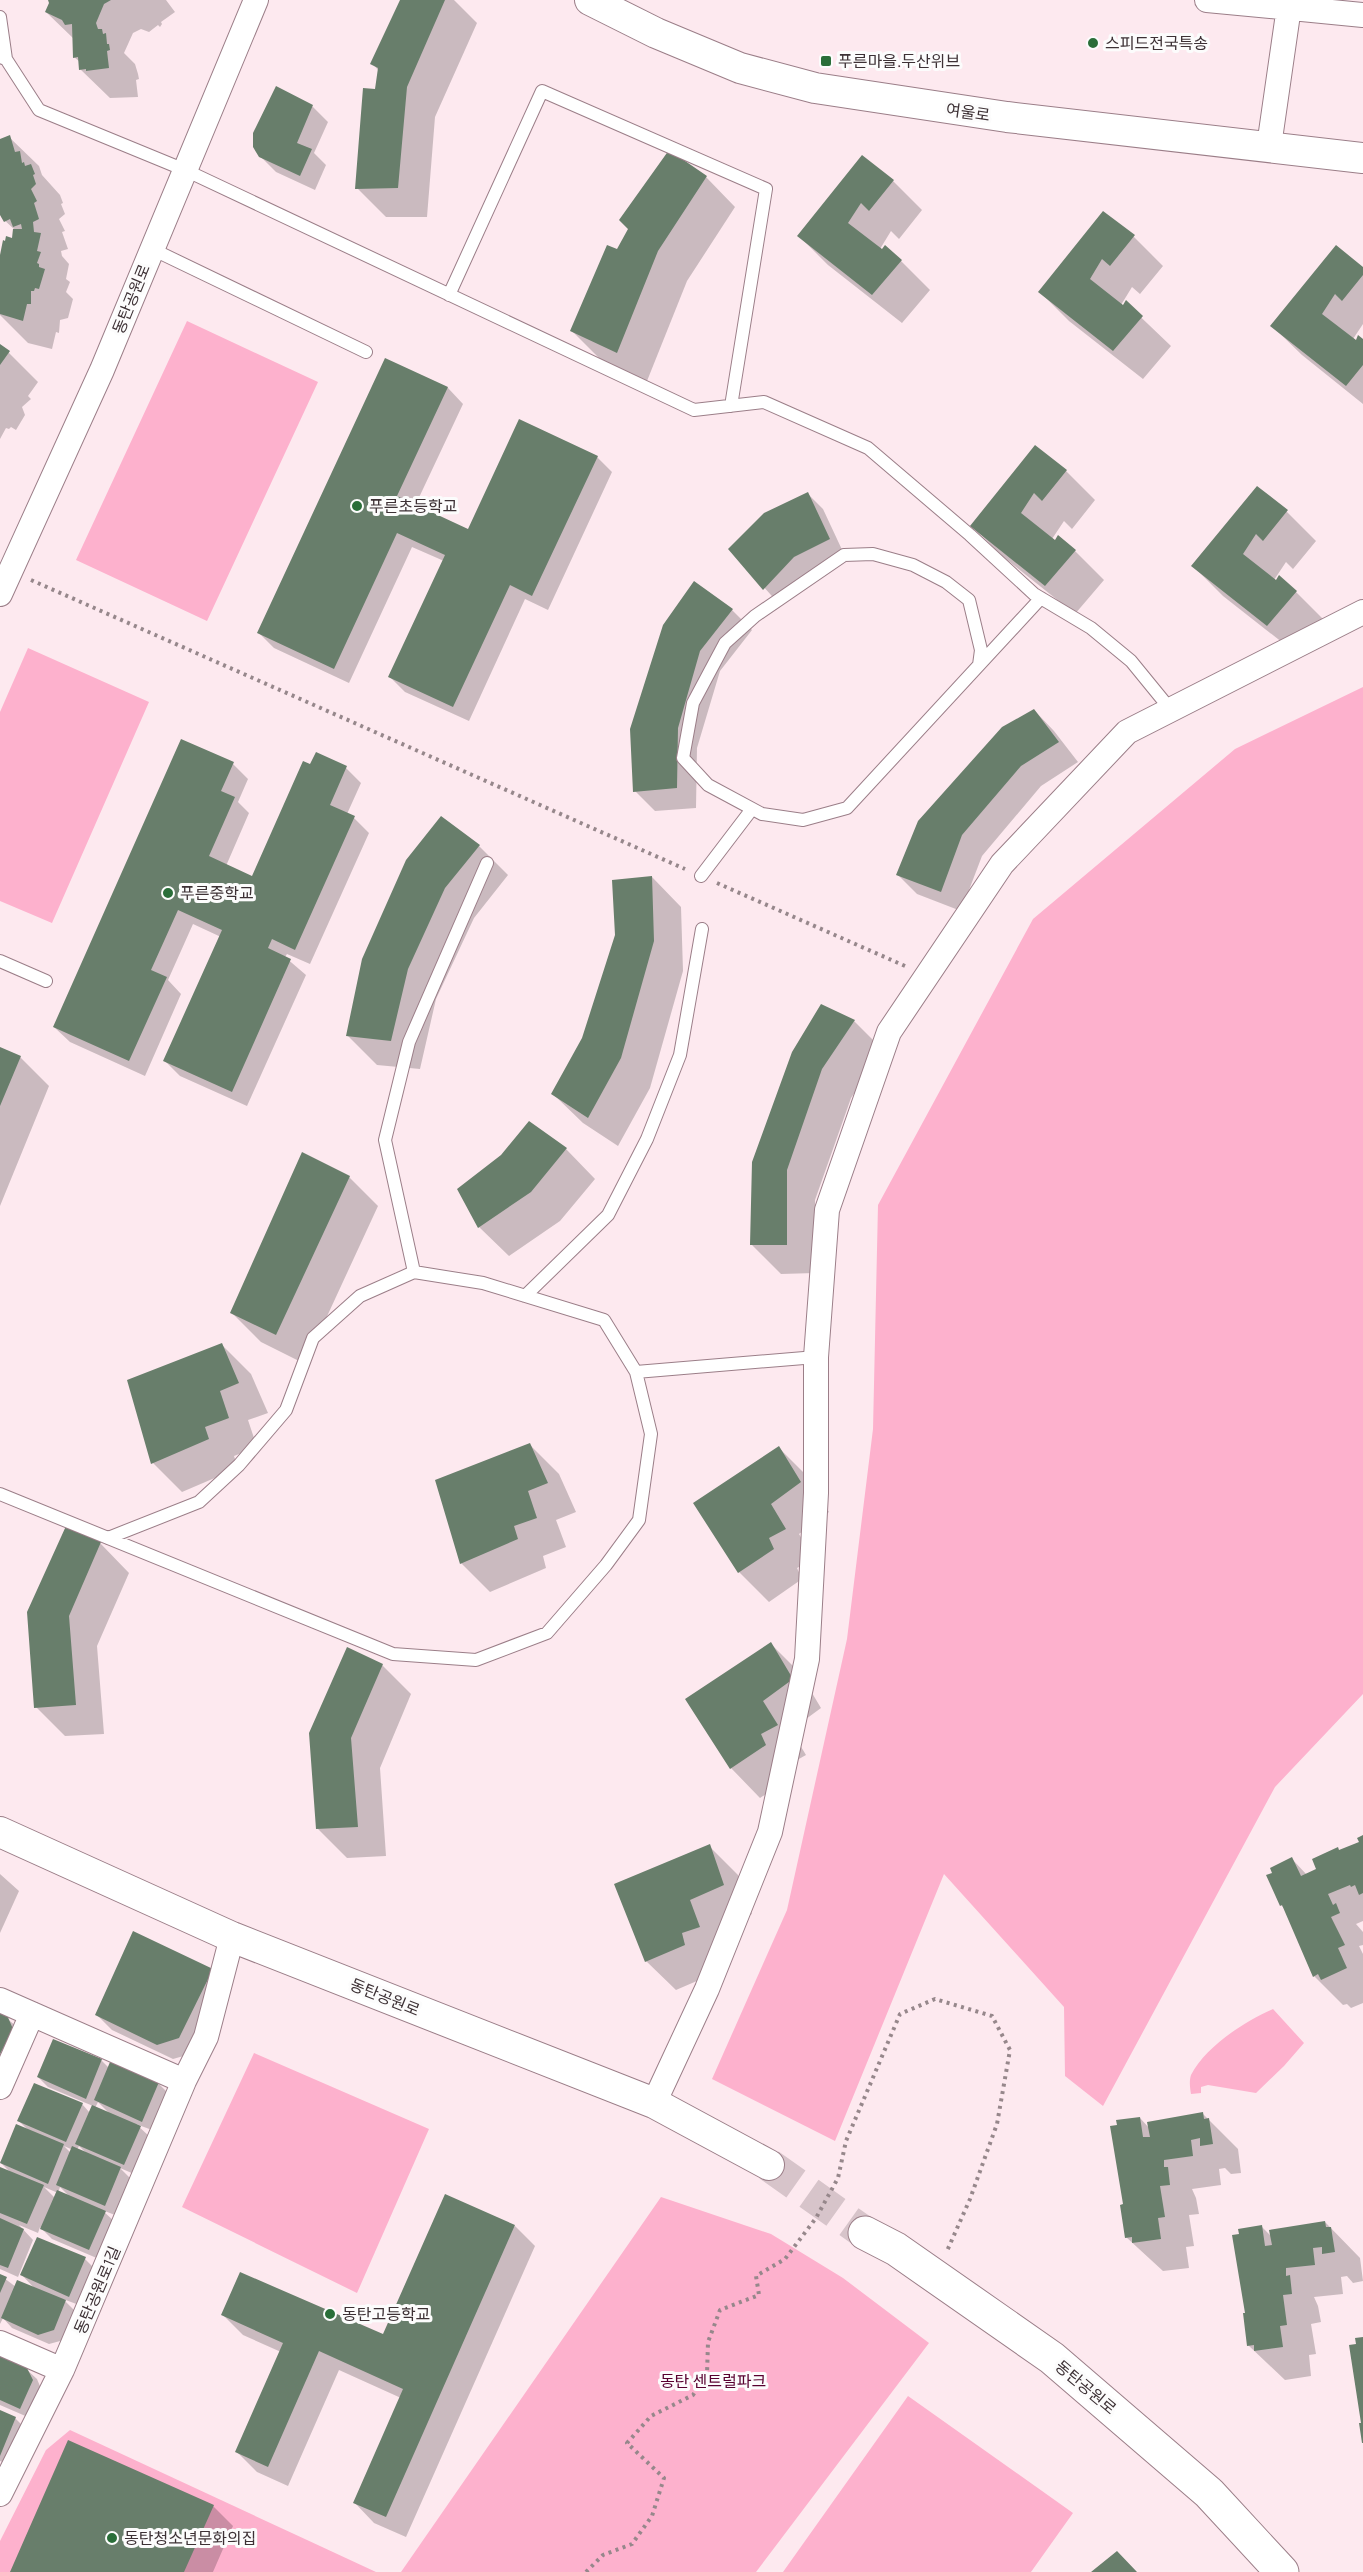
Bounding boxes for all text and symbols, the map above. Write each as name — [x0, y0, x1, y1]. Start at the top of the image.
place label: 스피드전국특송 — [1105, 33, 1208, 52]
marker: 스피드전국특송 — [1086, 36, 1100, 50]
place label: 푸른마을.두산위브 — [838, 51, 960, 70]
marker: 푸른마을.두산위브 — [819, 54, 833, 68]
street label: 여울로 — [945, 99, 992, 124]
street label: 동탄공원로 — [108, 261, 153, 336]
place label: 푸른초등학교 — [369, 496, 457, 515]
marker: 푸른초등학교 — [350, 499, 364, 513]
place label: 푸른중학교 — [180, 883, 254, 902]
marker: 푸른중학교 — [161, 886, 175, 900]
street label: 동탄공원로 — [348, 1974, 423, 2019]
street label: 동탄공원로1길 — [69, 2243, 124, 2337]
place label: 동탄고등학교 — [342, 2304, 430, 2323]
marker: 동탄고등학교 — [323, 2307, 337, 2321]
street label: 동탄공원로 — [1052, 2356, 1121, 2418]
park label: 동탄 센트럴파크 — [660, 2371, 766, 2390]
place label: 동탄청소년문화의집 — [124, 2528, 256, 2547]
marker: 동탄청소년문화의집 — [105, 2531, 119, 2545]

